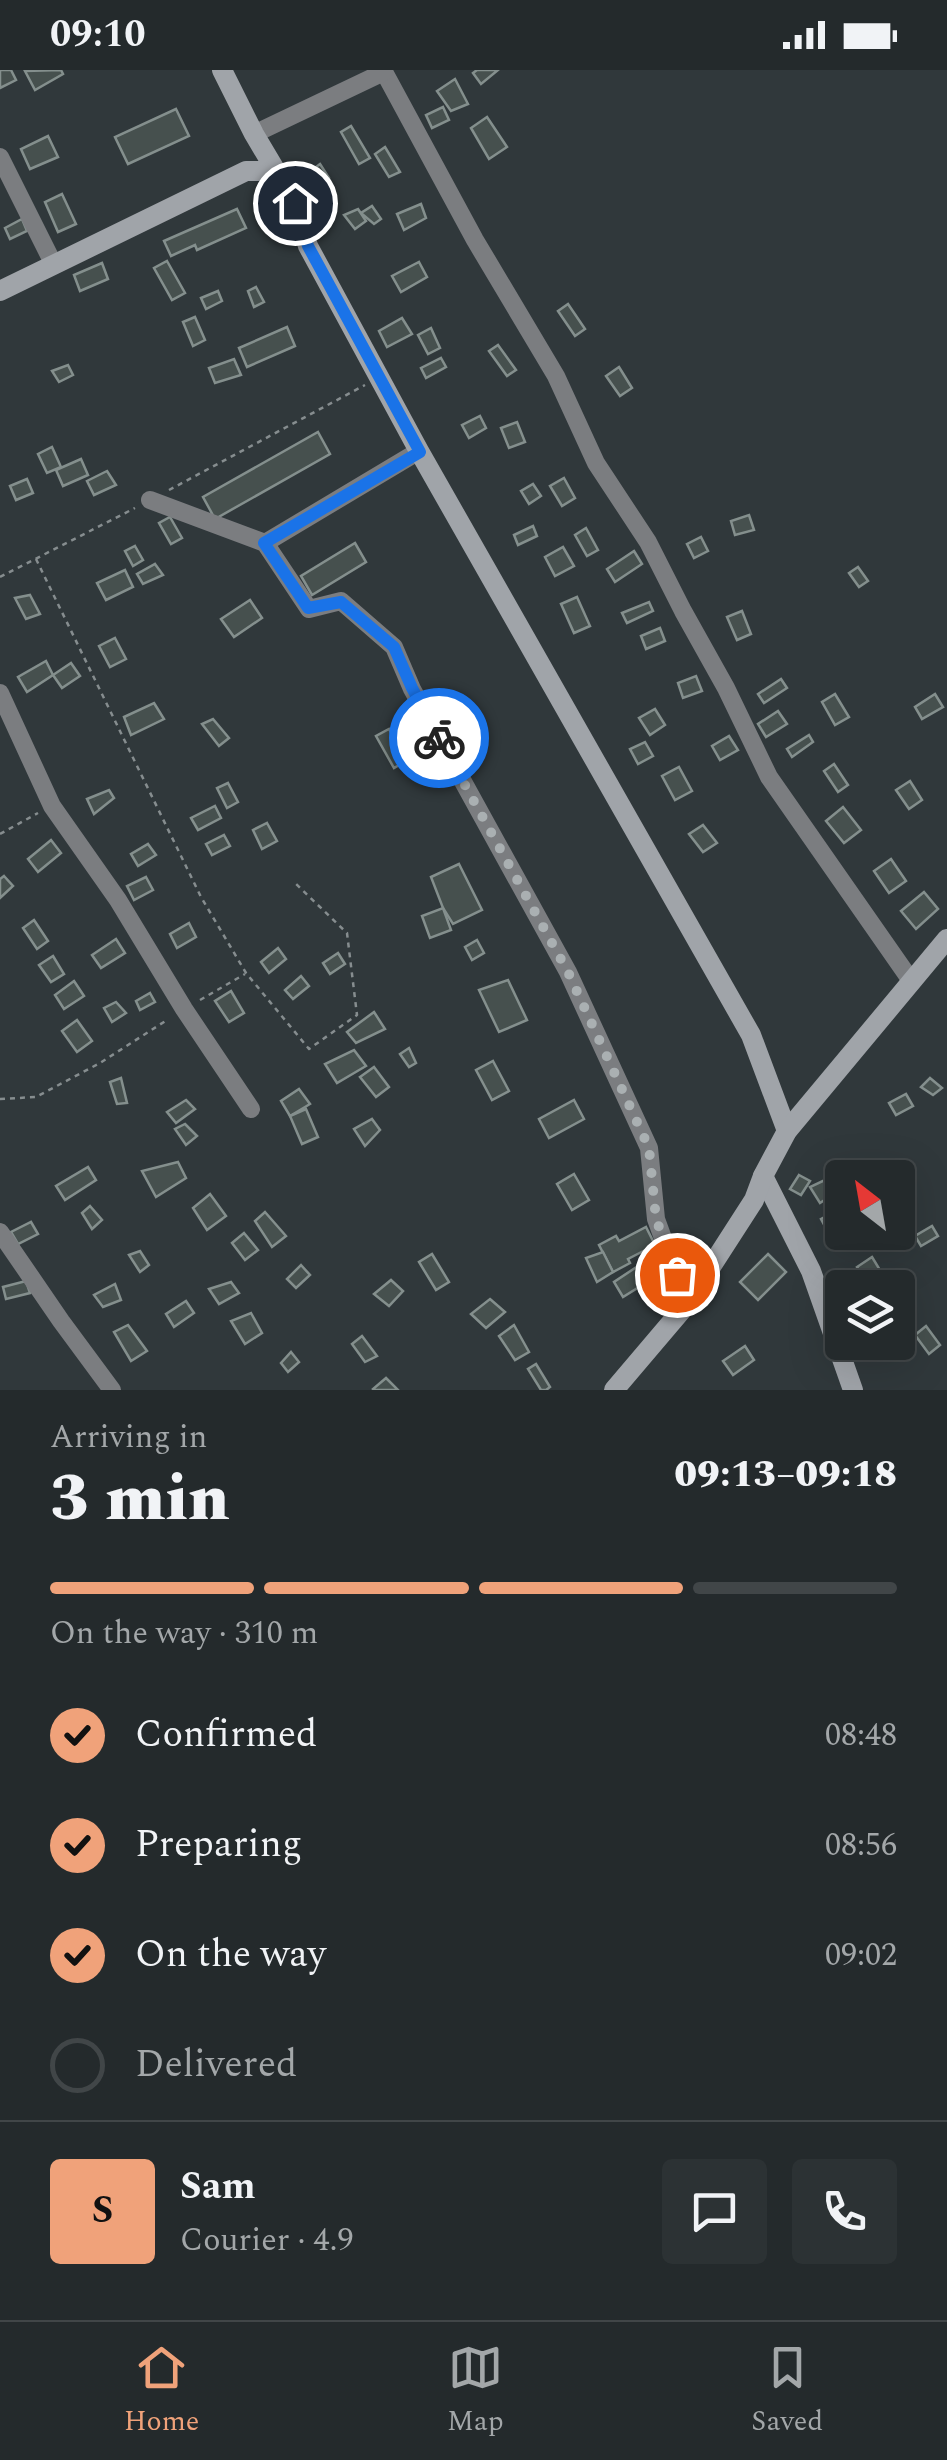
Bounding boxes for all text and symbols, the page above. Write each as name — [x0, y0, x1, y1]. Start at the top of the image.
text: 09:10 — [50, 6, 145, 64]
pin — [253, 161, 338, 246]
icon: home — [268, 176, 323, 231]
courier — [389, 688, 489, 788]
icon: bike — [412, 711, 467, 766]
north arrow — [825, 1160, 915, 1250]
map controls — [825, 1160, 915, 1360]
pin — [635, 1233, 720, 1318]
icon: bag — [650, 1248, 705, 1303]
button: layers — [825, 1270, 915, 1360]
text: Arriving in — [50, 1413, 207, 1462]
text: 09:13–09:18 — [674, 1446, 897, 1504]
text: 3 min — [50, 1450, 230, 1549]
text: On the way · 310 m — [50, 1609, 318, 1658]
text: Confirmed — [135, 1706, 317, 1764]
icon: check — [50, 1708, 105, 1763]
text: 08:48 — [825, 1711, 897, 1760]
text: Preparing — [135, 1816, 302, 1874]
icon: check — [50, 1818, 105, 1873]
text: 08:56 — [825, 1821, 897, 1870]
text: On the way — [135, 1926, 326, 1984]
icon: check — [50, 1928, 105, 1983]
text: 09:02 — [825, 1931, 897, 1980]
text: Delivered — [135, 2036, 297, 2094]
text: Sam — [180, 2158, 256, 2216]
button: chat — [662, 2159, 767, 2264]
button: phone — [792, 2159, 897, 2264]
text: S — [92, 2182, 113, 2240]
text: Courier · 4.9 — [180, 2216, 353, 2265]
tab: Home — [124, 2340, 199, 2443]
tab: Map — [447, 2340, 504, 2443]
tab: Saved — [751, 2340, 823, 2443]

